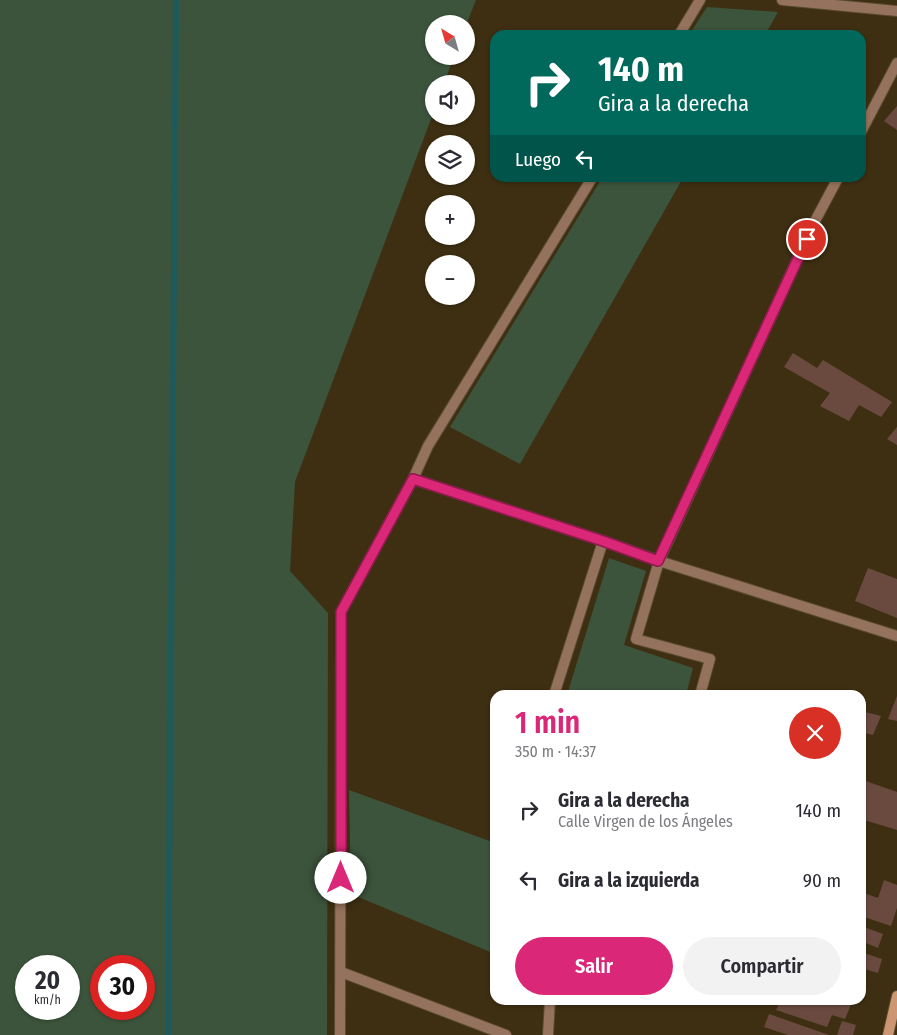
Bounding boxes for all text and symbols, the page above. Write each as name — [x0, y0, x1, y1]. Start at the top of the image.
north arrow — [425, 15, 475, 65]
map controls — [425, 15, 475, 305]
text: 140 m — [598, 48, 684, 90]
icon: right — [515, 50, 580, 115]
button: sound — [425, 75, 475, 125]
text: Gira a la derecha — [598, 90, 749, 117]
button: layers — [425, 135, 475, 185]
icon: left — [571, 145, 599, 173]
text: Luego — [515, 148, 561, 171]
button: + — [425, 195, 475, 245]
pin — [786, 218, 828, 260]
icon: arrive — [793, 225, 821, 253]
button: − — [425, 255, 475, 305]
text: 1 min — [515, 705, 580, 741]
button: close — [789, 707, 841, 759]
text: 350 m · 14:37 — [515, 742, 596, 761]
text: Gira a la derecha — [558, 789, 690, 812]
icon: right — [515, 796, 543, 824]
text: 140 m — [795, 799, 841, 822]
text: Calle Virgen de los Ángeles — [558, 812, 733, 831]
position arrow — [314, 851, 366, 903]
icon: left — [515, 866, 543, 894]
text: Gira a la izquierda — [558, 869, 700, 892]
text: 90 m — [803, 869, 841, 892]
button: Salir — [515, 937, 673, 995]
button: Compartir — [683, 937, 841, 995]
speed limit sign: 30 — [90, 955, 155, 1020]
text: 20 — [35, 966, 60, 996]
text: km/h — [34, 993, 61, 1007]

